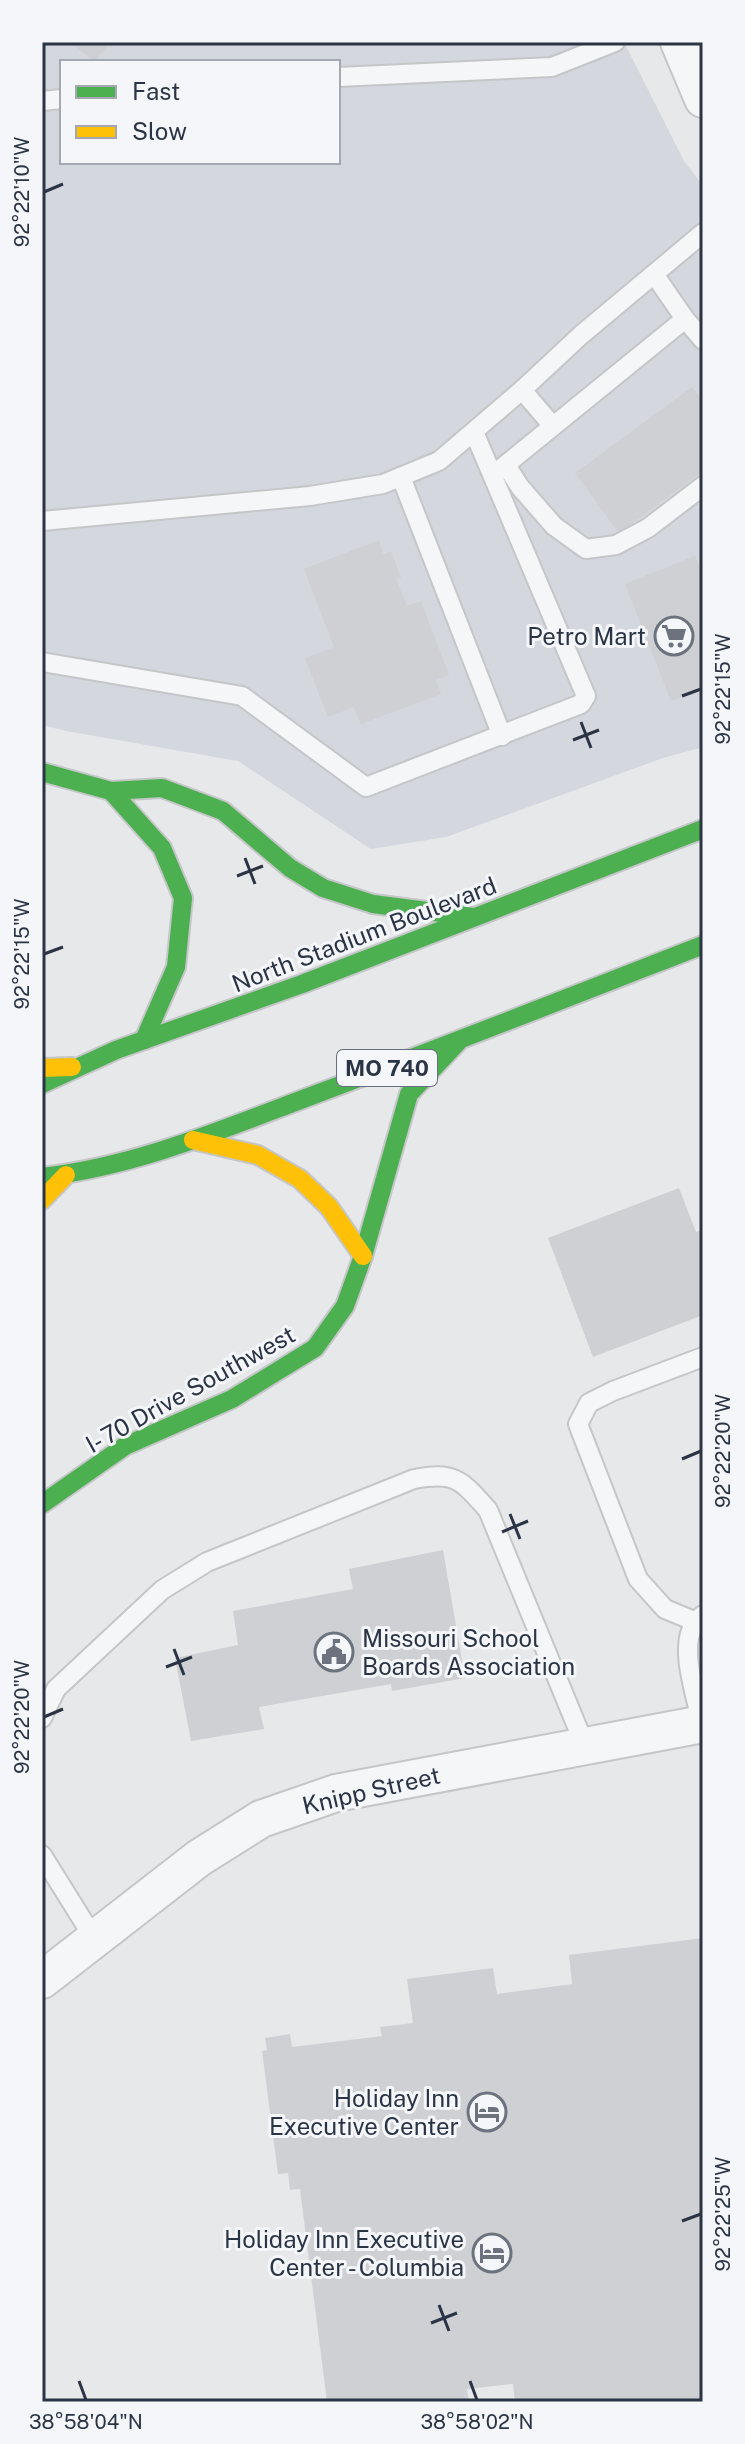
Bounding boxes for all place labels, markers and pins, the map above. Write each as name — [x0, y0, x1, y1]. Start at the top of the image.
supermarket icon: Petro Mart — [653, 615, 695, 657]
place label: Petro Mart — [527, 622, 646, 650]
place label: Missouri School Boards Association — [362, 1624, 575, 1680]
public building icon: Missouri School Boards Association — [313, 1631, 355, 1673]
place label: Holiday Inn Executive Center — [269, 2084, 459, 2140]
hotel icon: Holiday Inn Executive Center — [466, 2091, 508, 2133]
place label: Holiday Inn Executive Center - Columbia — [224, 2225, 464, 2281]
hotel icon: Holiday Inn Executive Center - Columbia — [471, 2232, 513, 2274]

